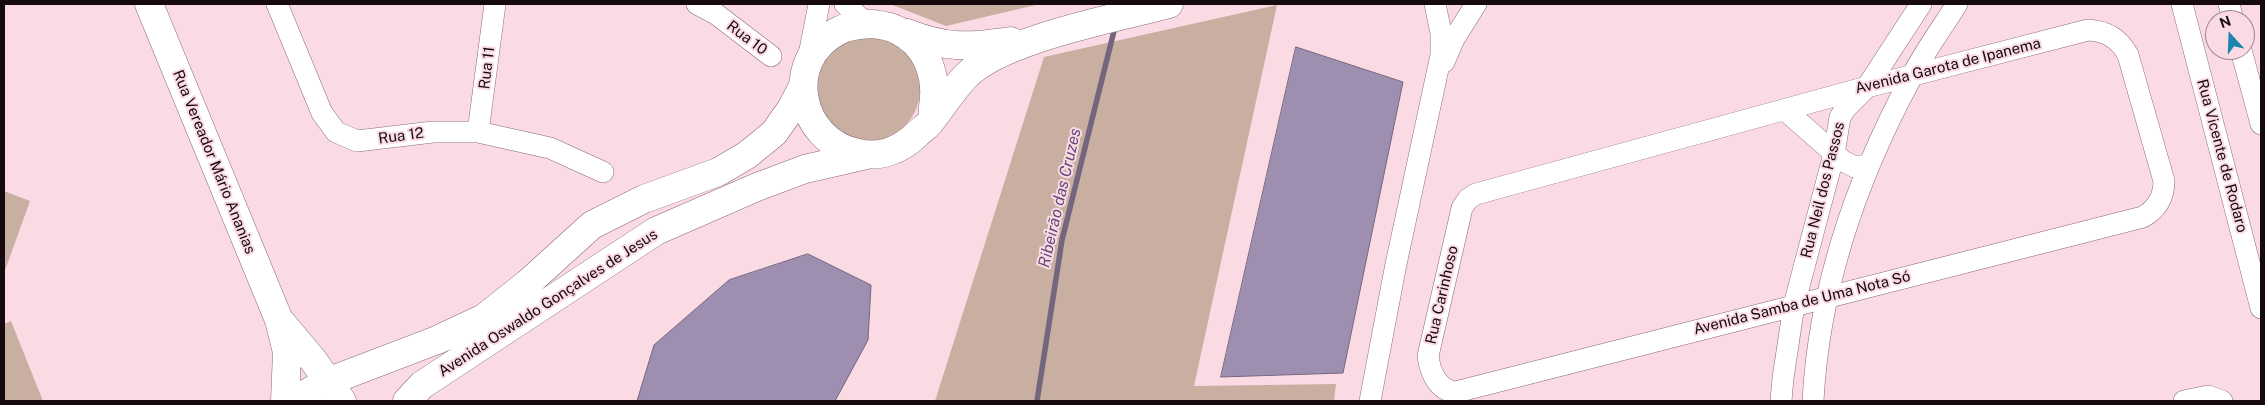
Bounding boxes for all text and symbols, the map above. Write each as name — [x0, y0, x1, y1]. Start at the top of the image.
north arrow — [2205, 10, 2255, 60]
text: N — [2217, 12, 2233, 31]
street label: Rua 10 — [723, 17, 771, 59]
street label: Avenida Garota de Ipanema — [1853, 34, 2043, 98]
street label: Rua 11 — [475, 46, 499, 90]
street label: Rua Vereador Mário Ananias — [169, 67, 259, 257]
street label: Rua Vicente de Rodaro — [2193, 77, 2251, 235]
street label: Rua Neil dos Passos — [1797, 120, 1849, 260]
street label: Rua 12 — [377, 124, 425, 148]
water label: Ribeirão das Cruzes — [1035, 127, 1085, 269]
street label: Avenida Oswaldo Gonçalves de Jesus — [435, 225, 661, 381]
street label: Rua Carinhoso — [1422, 244, 1462, 346]
street label: Avenida Samba de Uma Nota Só — [1692, 267, 1912, 339]

